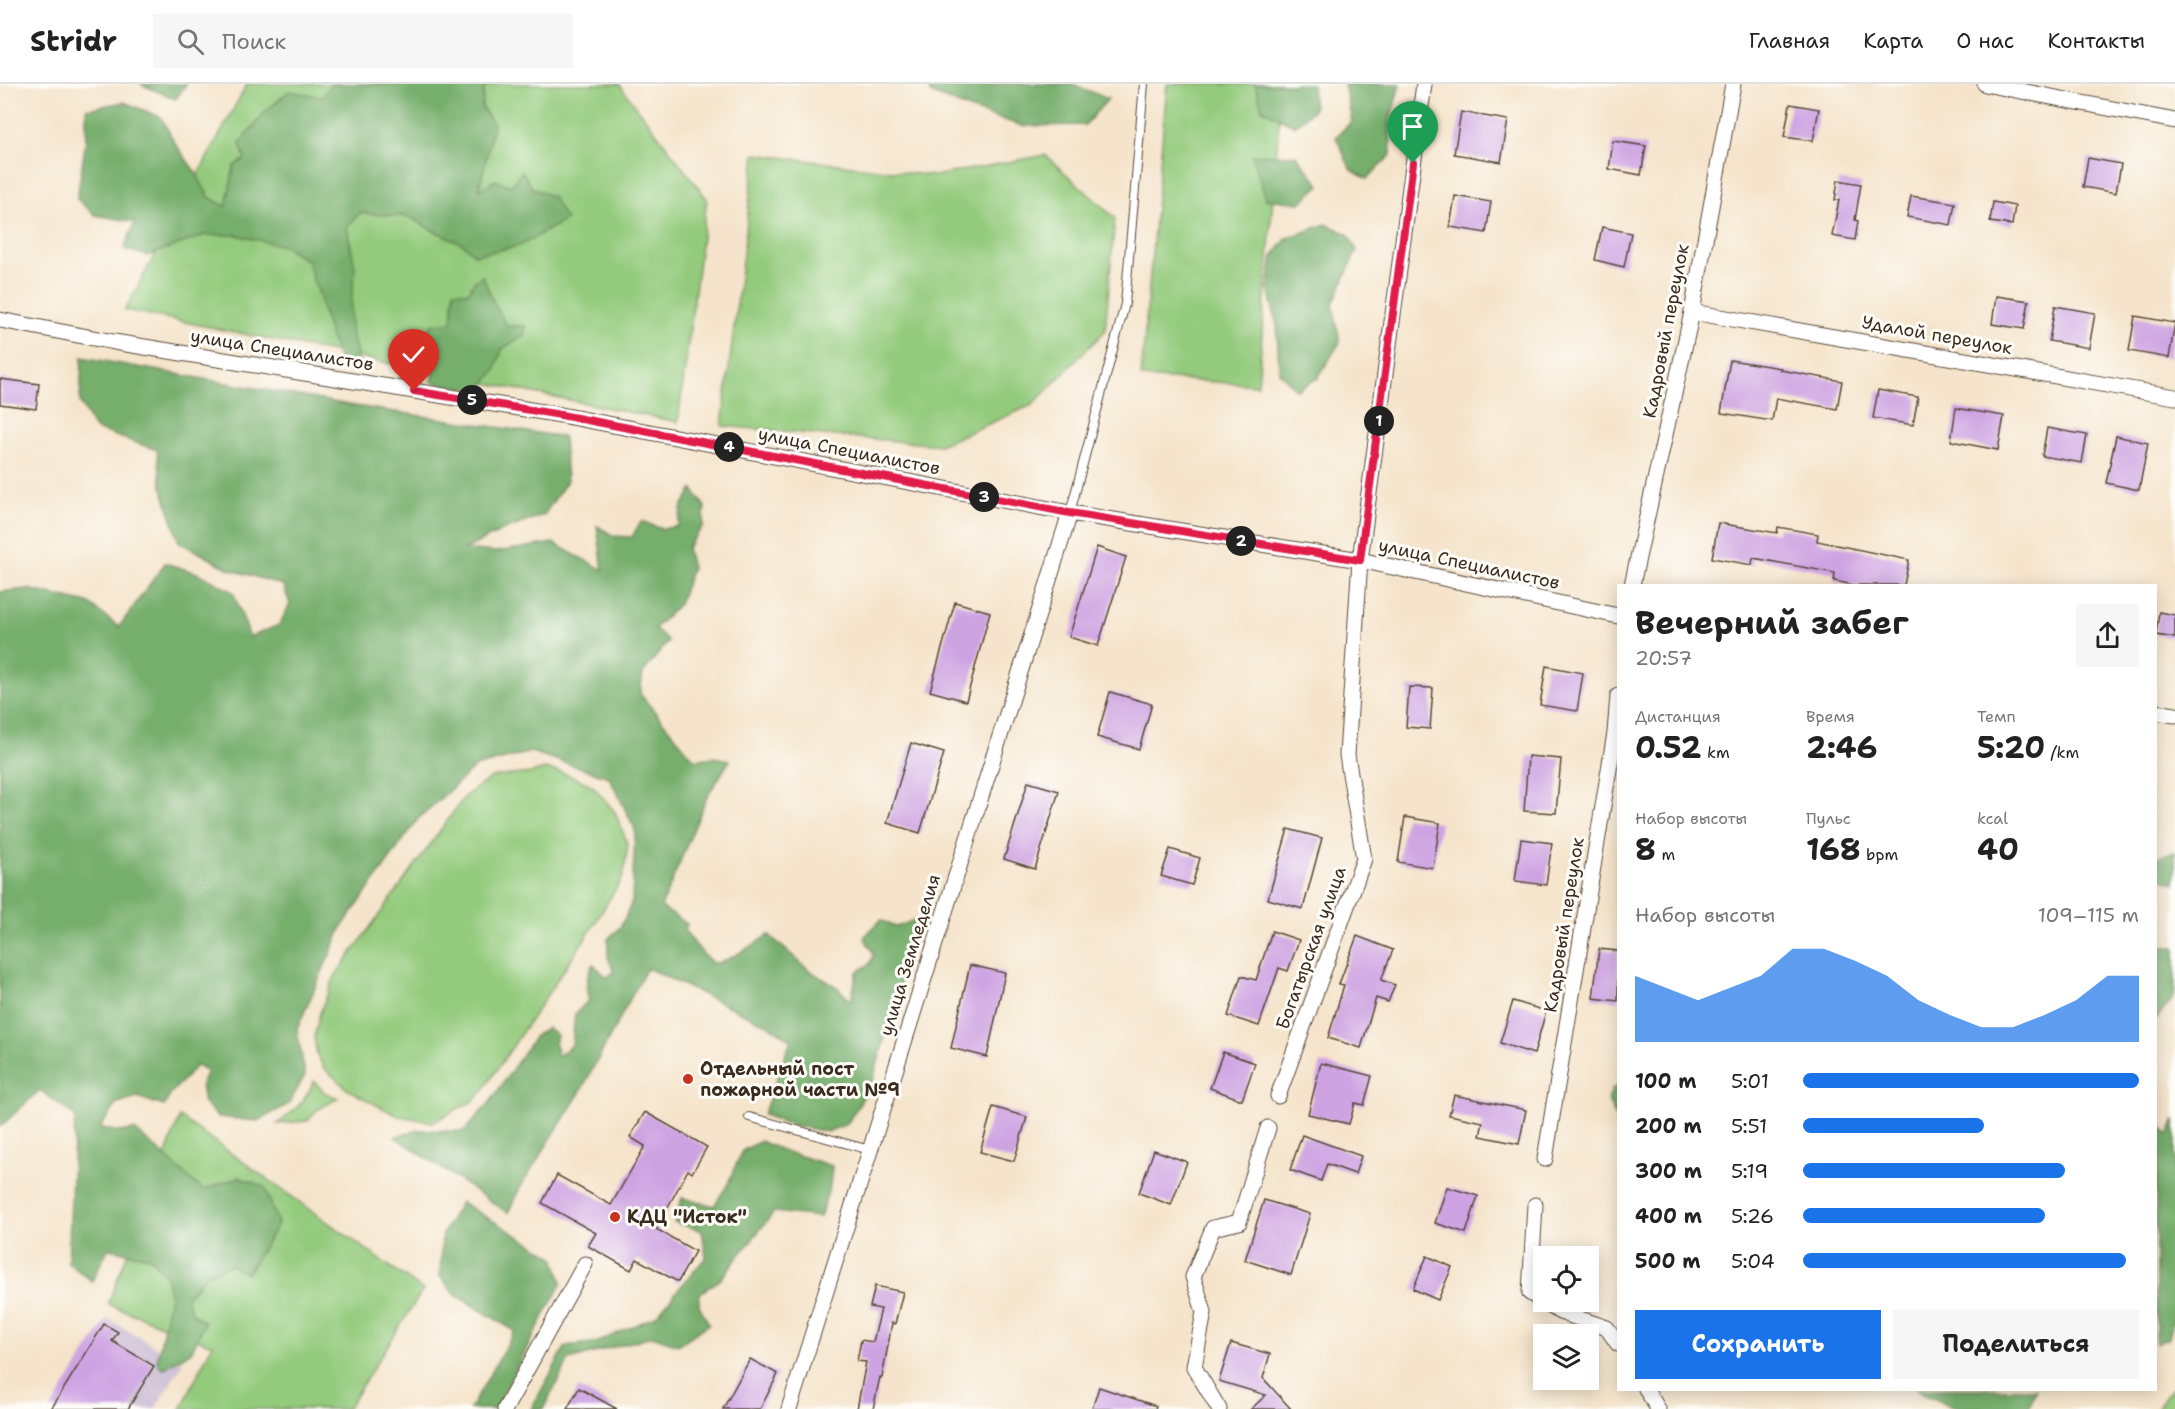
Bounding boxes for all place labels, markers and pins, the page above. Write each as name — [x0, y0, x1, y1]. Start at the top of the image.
pin — [1387, 101, 1438, 163]
pin — [388, 329, 439, 391]
pin: 5 — [457, 385, 487, 415]
pin: 1 — [1364, 406, 1394, 436]
pin: 4 — [714, 432, 744, 462]
pin: 3 — [969, 482, 999, 512]
pin: 2 — [1226, 526, 1256, 556]
place label: Отдельный пост пожарной части №9 — [700, 1057, 900, 1102]
marker: Отдельный пост пожарной части №9 — [681, 1072, 695, 1086]
place label: КДЦ "Исток" — [627, 1205, 747, 1229]
marker: КДЦ "Исток" — [608, 1210, 622, 1224]

